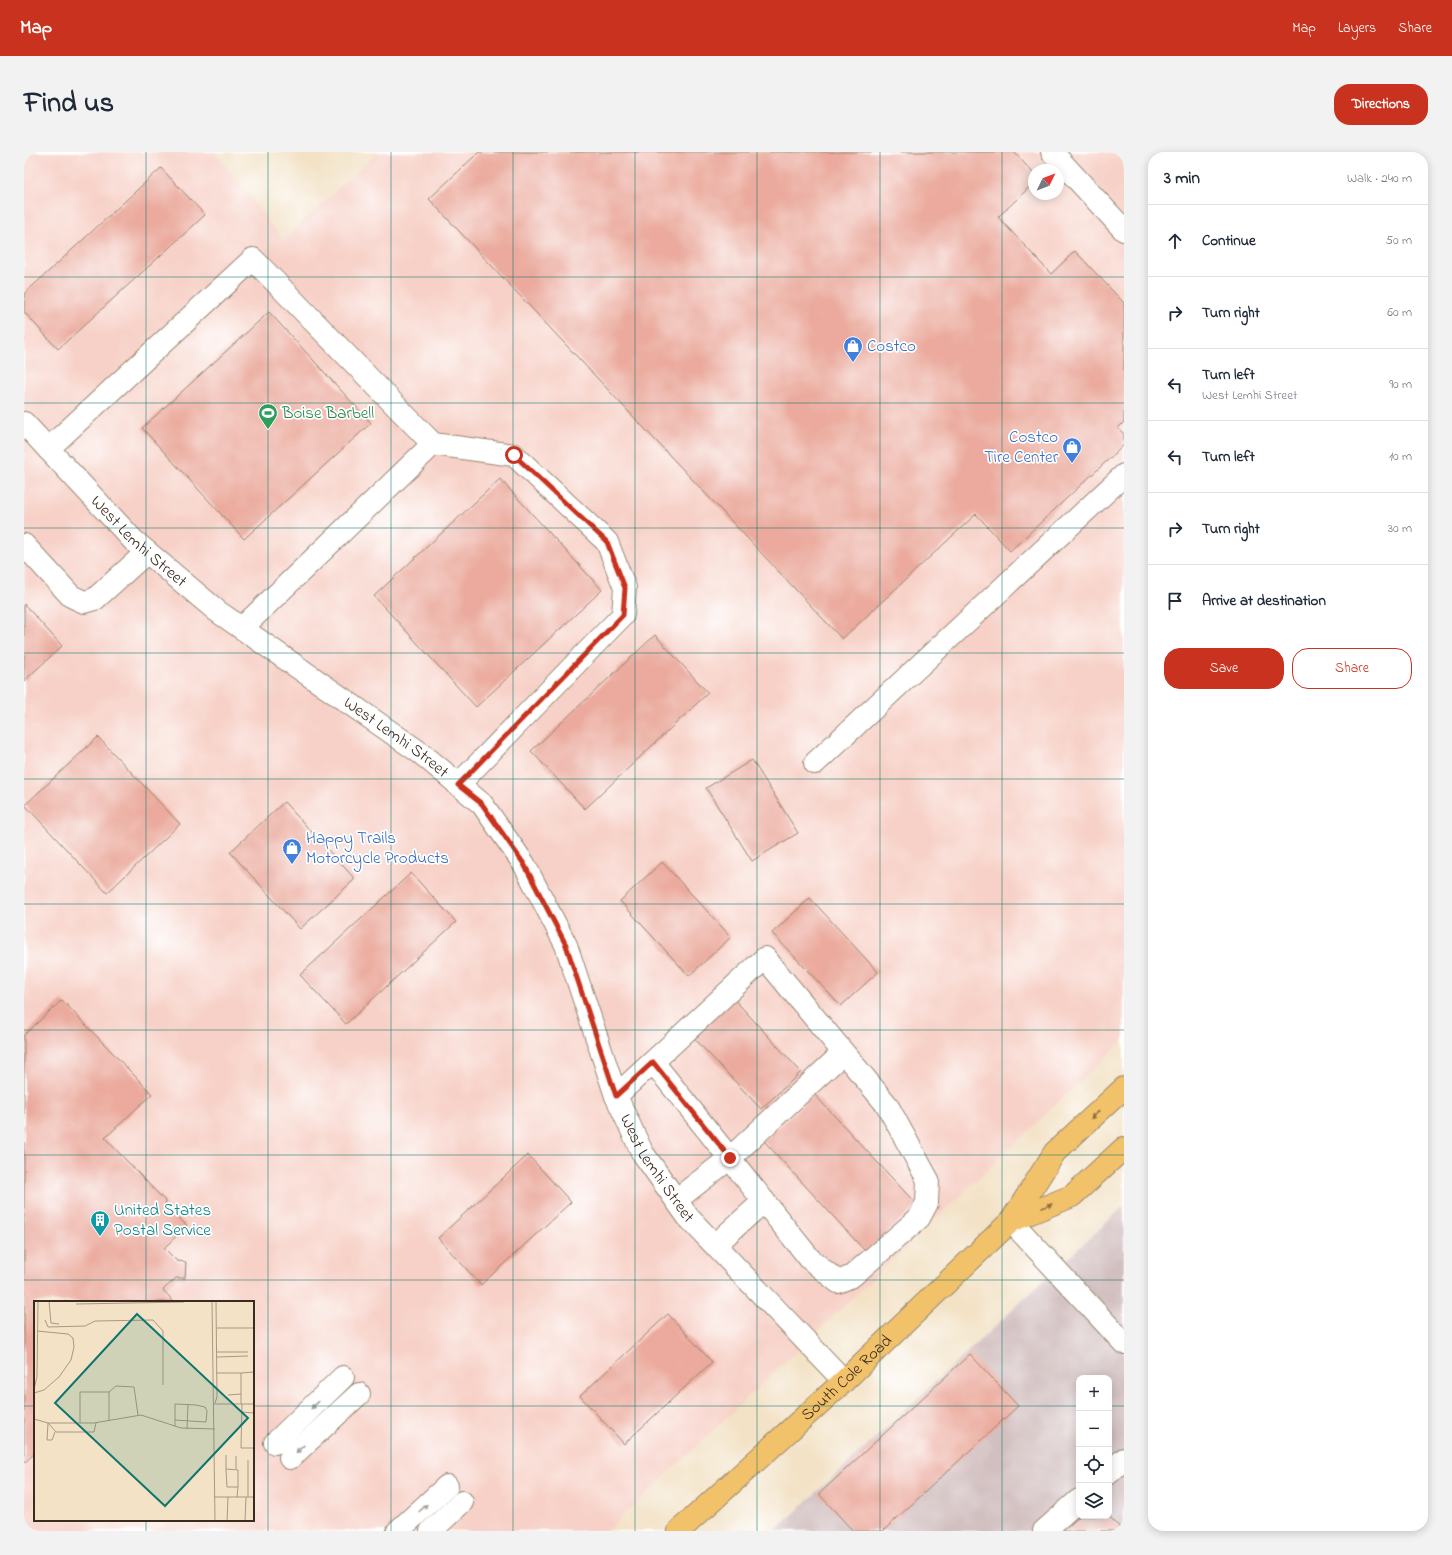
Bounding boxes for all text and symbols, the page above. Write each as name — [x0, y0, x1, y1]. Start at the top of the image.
text: Map — [20, 15, 52, 42]
text: Map — [1292, 18, 1316, 39]
text: Layers — [1338, 18, 1376, 39]
text: Share — [1398, 18, 1432, 39]
text: Find us — [24, 84, 114, 125]
button: Directions — [1334, 84, 1428, 125]
north arrow — [1028, 164, 1064, 200]
text: 3 min — [1164, 166, 1200, 191]
text: Walk · 240 m — [1347, 169, 1412, 188]
icon: ahead — [1164, 230, 1186, 252]
text: Continue — [1202, 230, 1256, 252]
text: 50 m — [1386, 231, 1412, 250]
icon: right — [1164, 302, 1186, 324]
text: Turn right — [1202, 302, 1260, 324]
text: 60 m — [1387, 303, 1412, 322]
place label: Costco — [867, 334, 916, 359]
shop icon: Costco — [842, 335, 864, 363]
text: Turn left — [1202, 364, 1255, 386]
icon: left — [1164, 374, 1186, 396]
text: 90 m — [1389, 375, 1412, 394]
text: West Lemhi Street — [1202, 386, 1297, 405]
place label: Boise Barbell — [281, 401, 374, 426]
sports icon: Boise Barbell — [257, 402, 279, 430]
place label: Costco Tire Center — [984, 425, 1059, 470]
shop icon: Costco Tire Center — [1061, 436, 1083, 464]
route start — [505, 446, 523, 464]
icon: left — [1164, 446, 1186, 468]
text: Turn left — [1202, 446, 1255, 468]
text: 10 m — [1389, 447, 1412, 466]
street label: West Lemhi Street — [85, 490, 193, 593]
icon: right — [1164, 518, 1186, 540]
text: Turn right — [1202, 518, 1260, 540]
text: 30 m — [1388, 519, 1412, 538]
icon: arrive — [1164, 590, 1186, 612]
text: Arrive at destination — [1202, 590, 1326, 612]
button: Save — [1164, 648, 1284, 689]
button: Share — [1292, 648, 1412, 689]
street label: West Lemhi Street — [338, 690, 454, 784]
place label: Happy Trails Motorcycle Products — [306, 826, 449, 872]
shop icon: Happy Trails Motorcycle Products — [281, 837, 303, 865]
street label: West Lemhi Street — [614, 1110, 700, 1229]
one-way arrow — [1090, 1110, 1100, 1119]
route end — [721, 1149, 739, 1167]
place label: United States Postal Service — [114, 1198, 211, 1243]
one-way arrow — [1042, 1203, 1054, 1209]
building icon: United States Postal Service — [89, 1209, 111, 1237]
inset map — [34, 1301, 254, 1521]
street label: South Cole Road — [795, 1328, 898, 1427]
map controls — [1076, 1375, 1112, 1519]
button: + — [1076, 1375, 1112, 1411]
one-way arrow — [310, 1400, 320, 1409]
button: − — [1076, 1411, 1112, 1447]
one-way arrow — [295, 1444, 305, 1454]
button: locate — [1076, 1447, 1112, 1483]
button: layers — [1076, 1483, 1112, 1519]
one-way arrow — [417, 1504, 428, 1513]

